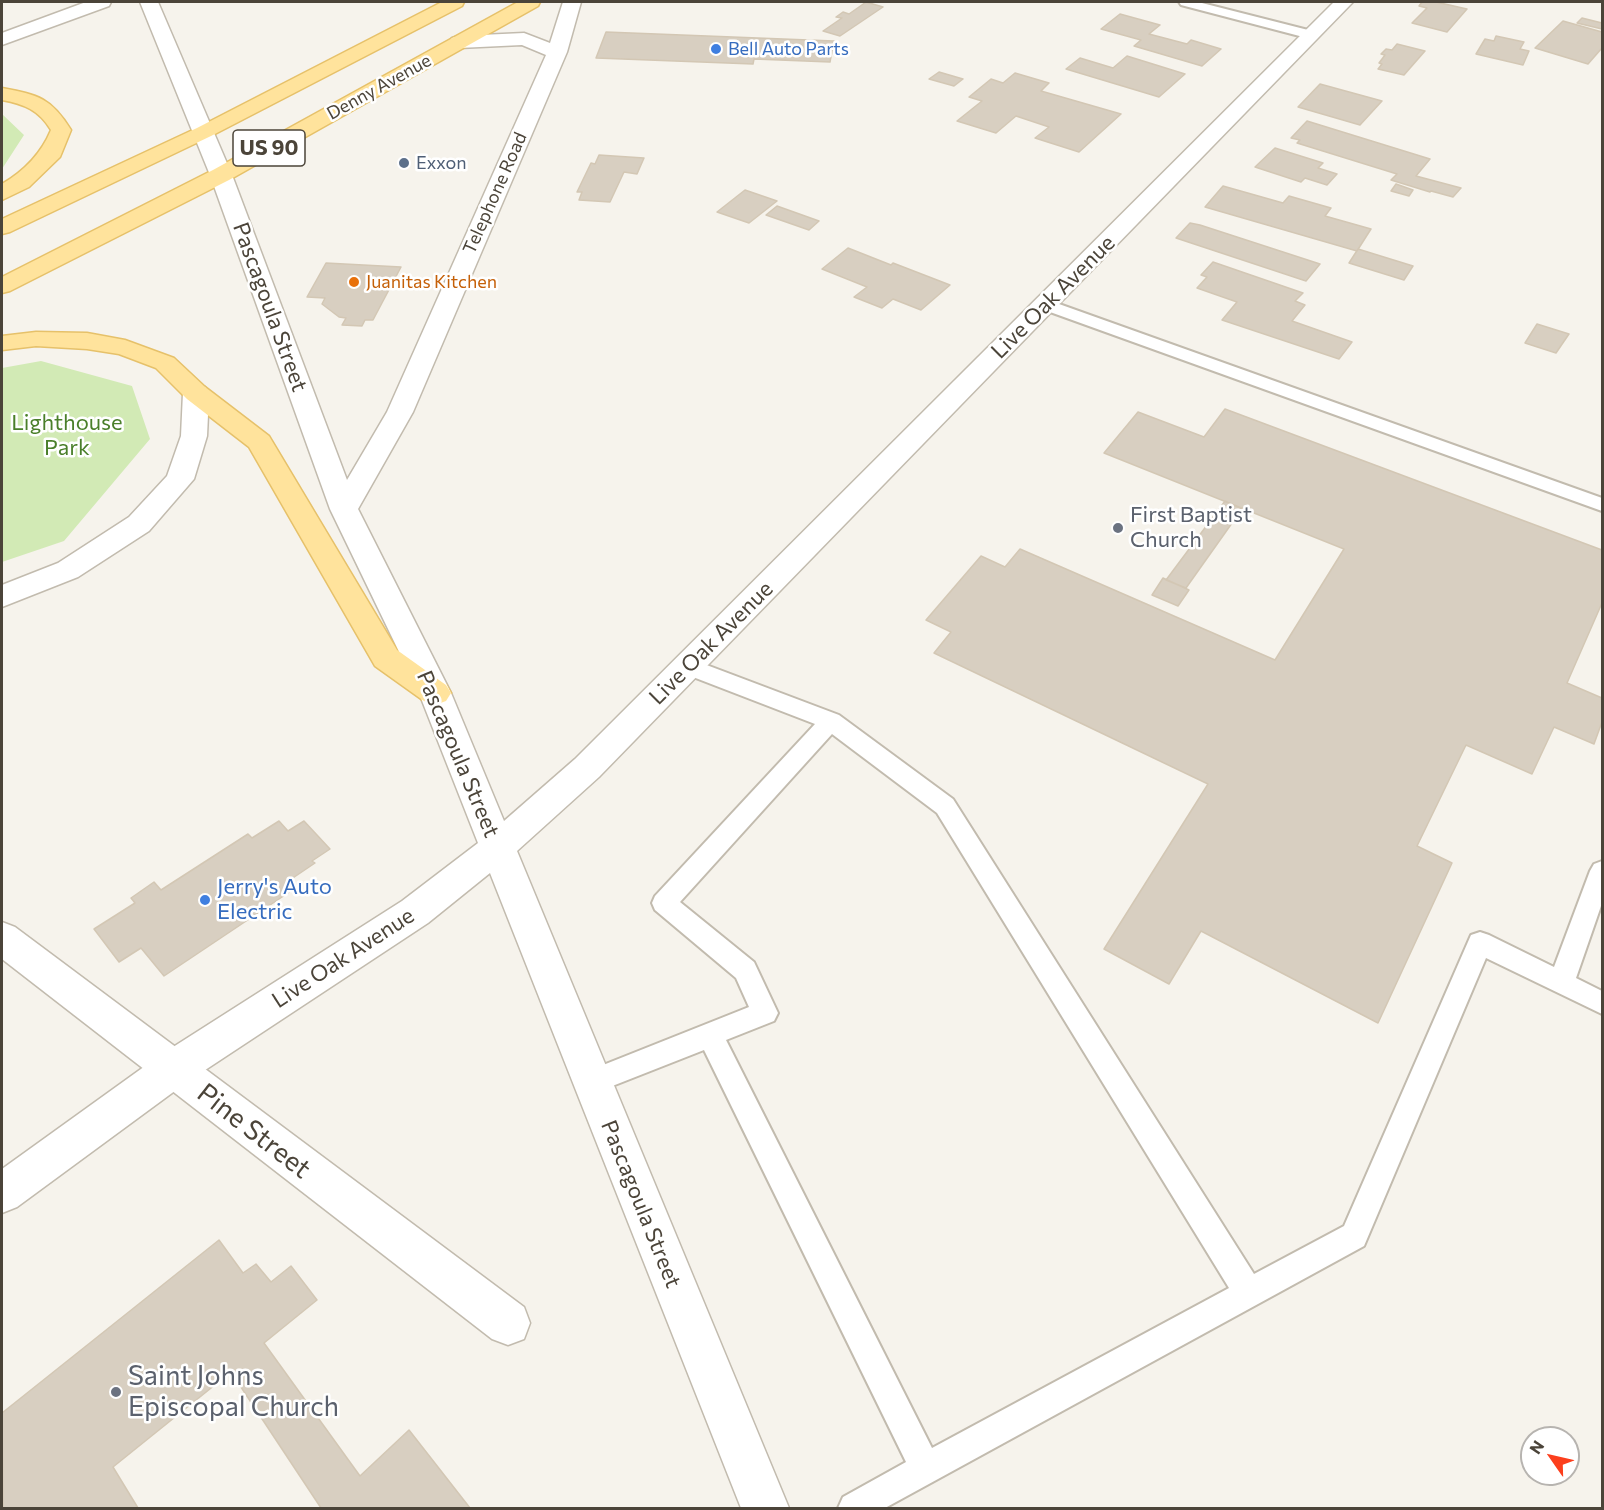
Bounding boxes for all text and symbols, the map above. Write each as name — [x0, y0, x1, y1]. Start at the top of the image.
place label: Bell Auto Parts — [728, 38, 849, 60]
marker: Bell Auto Parts — [709, 42, 723, 56]
street label: Denny Avenue — [323, 49, 435, 125]
street label: Telephone Road — [459, 129, 531, 257]
road number: US 90 — [233, 130, 305, 166]
place label: Exxon — [416, 152, 466, 174]
marker: Exxon — [397, 156, 411, 170]
street label: Pascagoula Street — [227, 219, 313, 395]
street label: Live Oak Avenue — [986, 230, 1120, 364]
place label: Juanitas Kitchen — [366, 271, 497, 293]
marker: Juanitas Kitchen — [347, 275, 361, 289]
park label: Lighthouse Park — [11, 410, 123, 462]
place label: First Baptist Church — [1130, 502, 1252, 554]
marker: First Baptist Church — [1111, 521, 1125, 535]
street label: Live Oak Avenue — [644, 576, 778, 710]
street label: Pascagoula Street — [411, 667, 505, 841]
place label: Jerry's Auto Electric — [217, 874, 332, 926]
marker: Jerry's Auto Electric — [198, 893, 212, 907]
street label: Live Oak Avenue — [267, 902, 419, 1014]
street label: Pine Street — [191, 1077, 317, 1185]
street label: Pascagoula Street — [595, 1116, 687, 1292]
place label: Saint Johns Episcopal Church — [128, 1360, 339, 1423]
marker: Saint Johns Episcopal Church — [109, 1385, 123, 1399]
north arrow — [1520, 1426, 1580, 1486]
text: N — [1525, 1436, 1548, 1457]

